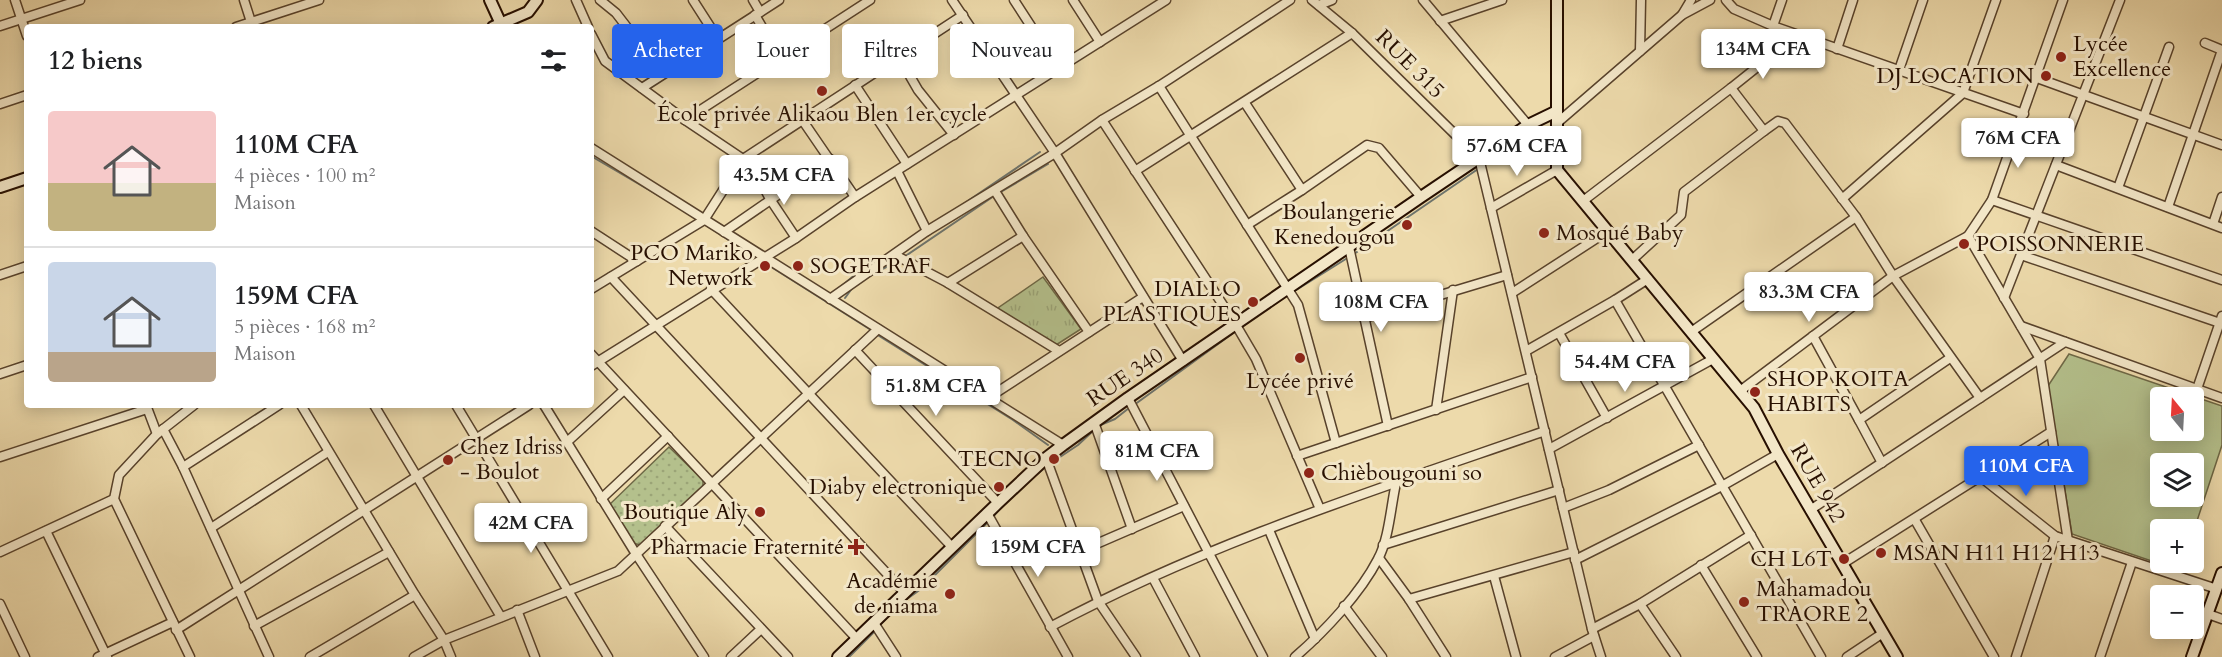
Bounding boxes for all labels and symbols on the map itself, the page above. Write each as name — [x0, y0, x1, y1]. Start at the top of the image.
street label: RUE 315 — [1369, 23, 1451, 105]
pin: 134M CFA — [1701, 29, 1825, 80]
place label: Lycée Excellence — [2073, 29, 2171, 84]
marker: Lycée Excellence — [2054, 50, 2068, 64]
place label: DJ LOCATION — [1877, 61, 2034, 91]
marker: DJ LOCATION — [2039, 69, 2053, 83]
marker: École privée Alikaou Blen 1er cycle — [815, 84, 829, 98]
place label: École privée Alikaou Blen 1er cycle — [657, 99, 987, 129]
pin: 76M CFA — [1963, 118, 2073, 169]
pin: 57.6M CFA — [1448, 126, 1586, 177]
pin: 43.5M CFA — [715, 155, 853, 206]
place label: Boulangerie Kenedougou — [1274, 197, 1395, 252]
marker: Boulangerie Kenedougou — [1400, 218, 1414, 232]
place label: Mosqué Baby — [1556, 218, 1684, 248]
marker: Mosqué Baby — [1537, 226, 1551, 240]
place label: POISSONNERIE — [1976, 229, 2144, 259]
marker: POISSONNERIE — [1957, 237, 1971, 251]
place label: PCO Mariko Network — [630, 238, 753, 293]
place label: SOGETRAF — [810, 251, 931, 281]
marker: PCO Mariko Network — [758, 259, 772, 273]
marker: SOGETRAF — [791, 259, 805, 273]
pin: 83.3M CFA — [1740, 272, 1878, 323]
place label: DIALLO PLASTIQUES — [1103, 274, 1241, 329]
pin: 108M CFA — [1319, 282, 1443, 333]
marker: DIALLO PLASTIQUES — [1246, 295, 1260, 309]
street label: RUE 340 — [1081, 340, 1169, 414]
pin: 54.4M CFA — [1556, 342, 1694, 393]
marker: Lycée privé — [1293, 351, 1307, 365]
place label: SHOP KOITA HABITS — [1767, 364, 1909, 419]
pin: 51.8M CFA — [867, 366, 1005, 417]
place label: Lycée privé — [1246, 366, 1354, 396]
marker: SHOP KOITA HABITS — [1748, 385, 1762, 399]
north arrow — [2150, 387, 2204, 441]
pin: 81M CFA — [1102, 431, 1212, 482]
place label: Chez Idriss - Boulot — [460, 432, 563, 487]
street label: RUE 942 — [1783, 438, 1853, 528]
place label: TECNO — [958, 444, 1042, 474]
pin: 110M CFA — [1964, 446, 2088, 497]
marker: TECNO — [1047, 452, 1061, 466]
marker: Chez Idriss - Boulot — [441, 453, 455, 467]
place label: Chièbougouni so — [1321, 458, 1482, 488]
marker: Chièbougouni so — [1302, 466, 1316, 480]
place label: Diaby electronique — [809, 472, 987, 502]
marker: Diaby electronique — [992, 480, 1006, 494]
place label: Boutique Aly — [623, 497, 748, 527]
pin: 42M CFA — [476, 503, 586, 554]
marker: Boutique Aly — [753, 505, 767, 519]
pin: 159M CFA — [976, 527, 1100, 578]
place label: Pharmacie Fraternité — [650, 532, 844, 562]
place label: MSAN H11 H12 H13 — [1893, 538, 2100, 568]
marker: Pharmacie Fraternité — [849, 540, 863, 554]
place label: CH L6T — [1750, 544, 1832, 574]
marker: MSAN H11 H12 H13 — [1874, 546, 1888, 560]
marker: CH L6T — [1837, 552, 1851, 566]
place label: Académie de niama — [846, 566, 938, 621]
place label: Mahamadou TRAORE 2 — [1756, 574, 1872, 629]
marker: Académie de niama — [943, 587, 957, 601]
marker: Mahamadou TRAORE 2 — [1737, 595, 1751, 609]

